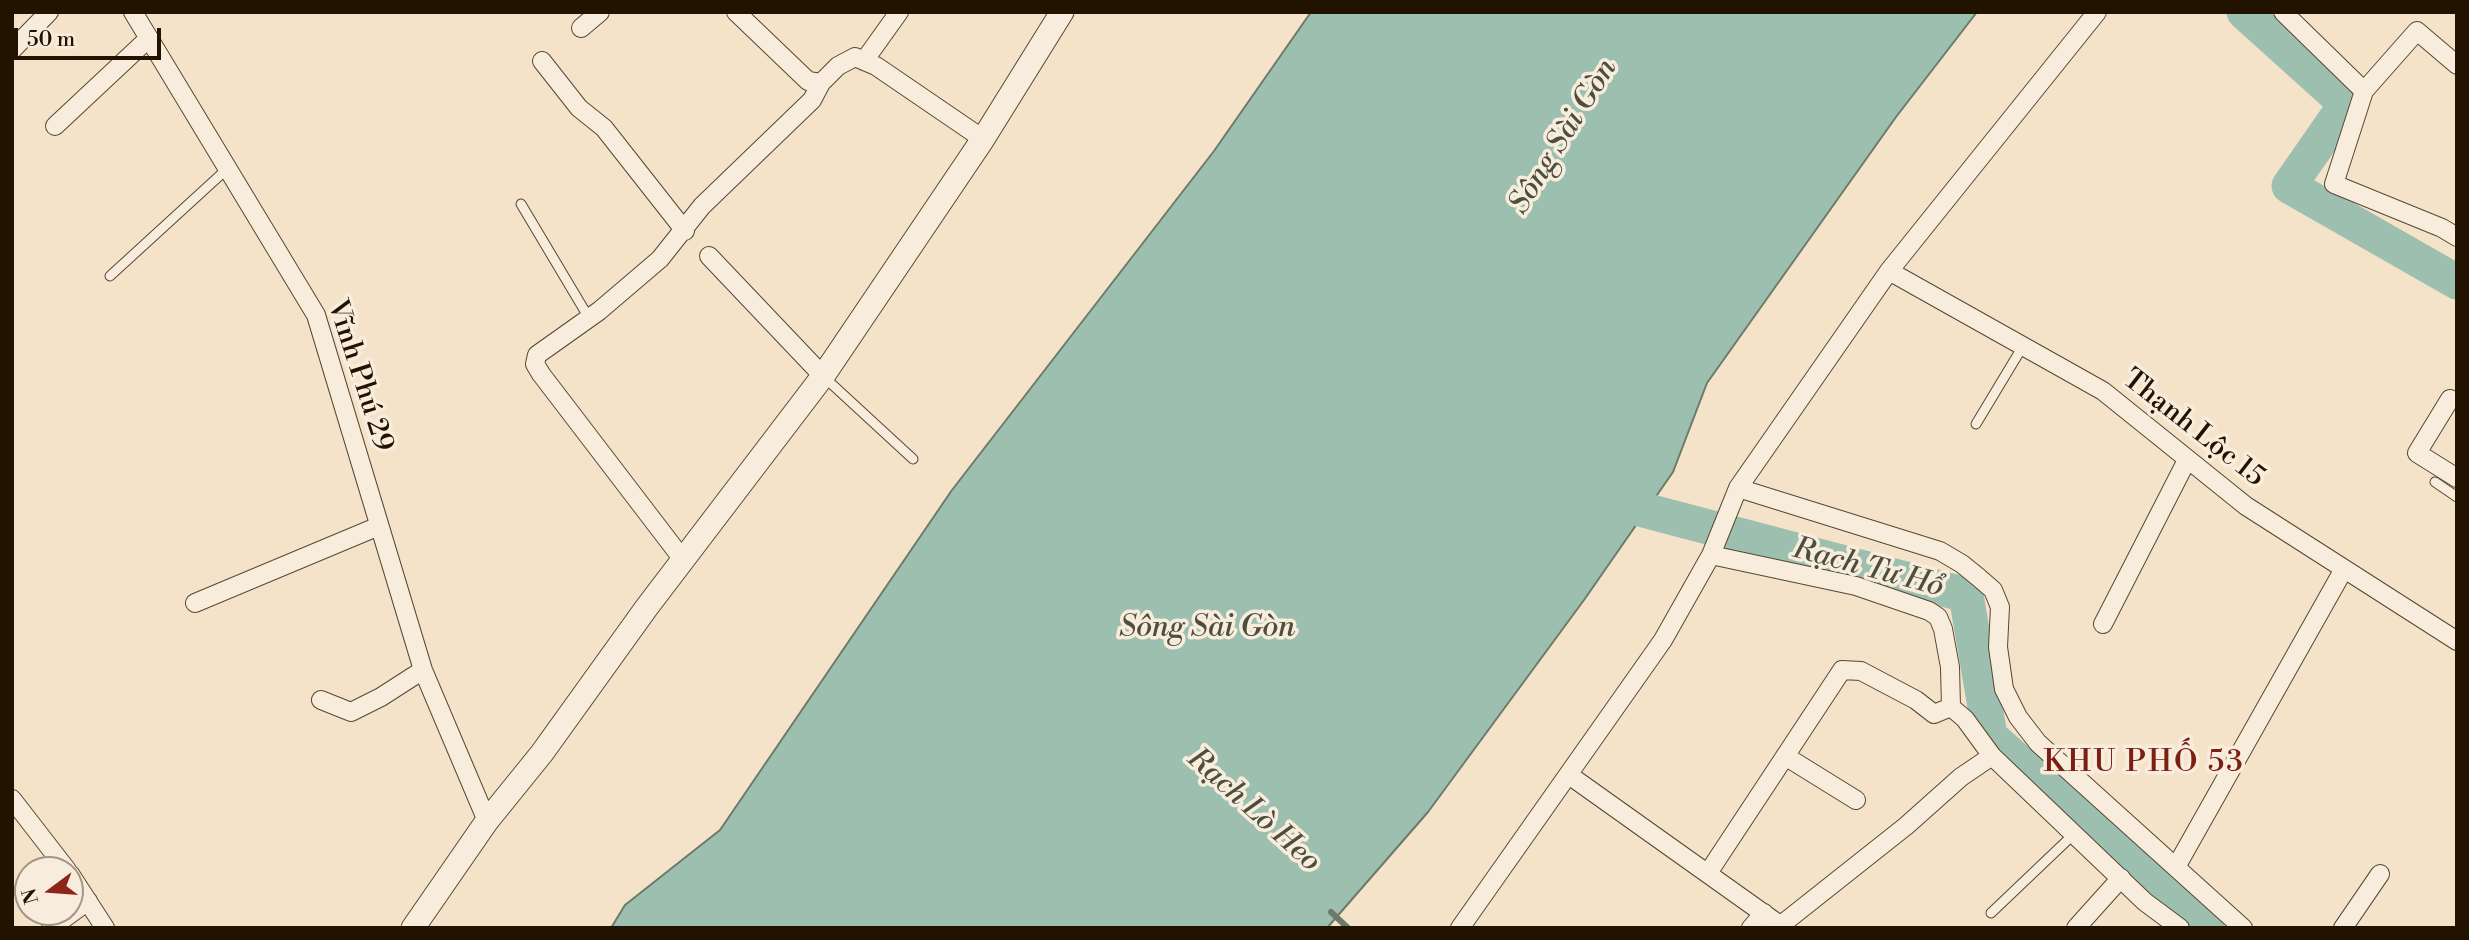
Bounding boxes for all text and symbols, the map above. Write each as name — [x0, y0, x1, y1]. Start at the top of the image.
scale bar — [18, 14, 164, 58]
text: 50 m — [27, 27, 75, 53]
water label: Sông Sài Gòn — [1502, 53, 1626, 221]
street label: Vĩnh Phú 29 — [319, 296, 399, 456]
street label: Thạnh Lộc 15 — [2115, 363, 2271, 495]
water label: Rạch Tư Hổ — [1789, 532, 1947, 606]
water label: Sông Sài Gòn — [1119, 611, 1295, 647]
water label: Rạch Lò Heo — [1179, 742, 1327, 880]
district label: KHU PHỐ 53 — [2045, 746, 2243, 782]
north arrow — [14, 856, 84, 926]
text: N — [17, 886, 44, 907]

